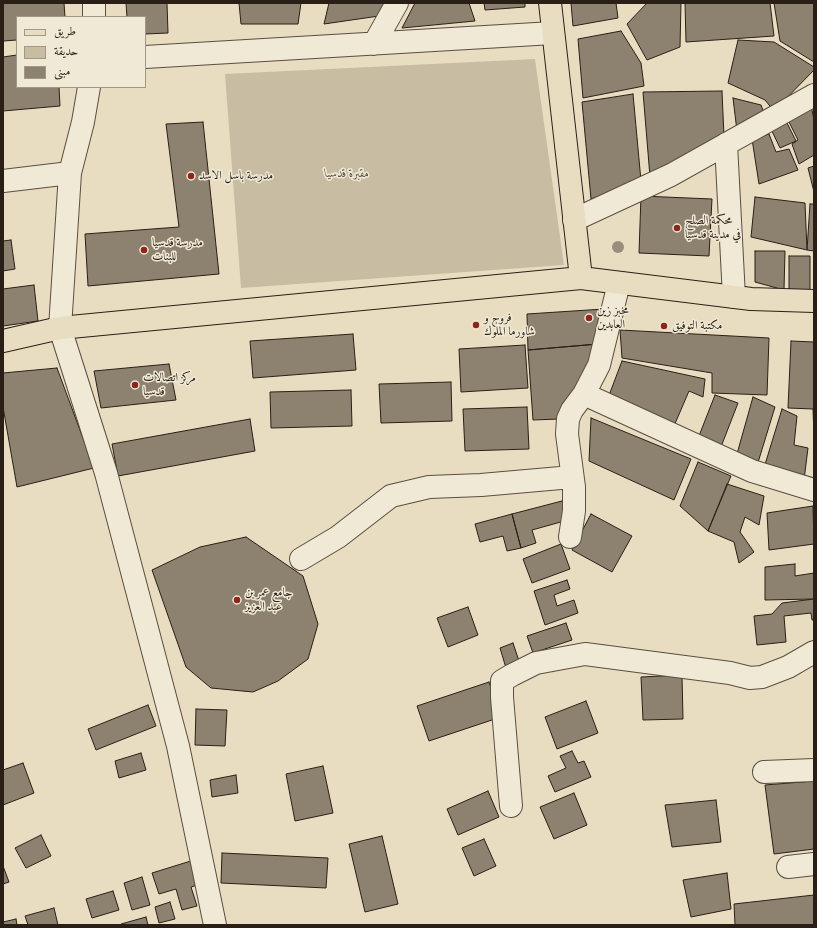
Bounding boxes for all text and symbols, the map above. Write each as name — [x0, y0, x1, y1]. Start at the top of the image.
legend — [16, 16, 146, 88]
text: طريق — [54, 22, 76, 39]
text: حديقة — [54, 42, 78, 59]
text: مبنى — [54, 62, 70, 79]
park label: مقبرة قدسيا — [325, 167, 369, 181]
place label: مدرسة باسل الاسد — [199, 169, 273, 183]
marker: مدرسة باسل الاسد — [186, 171, 196, 181]
place label: محكمة الصلح في مدينة قدسيا — [685, 214, 741, 242]
marker: محكمة الصلح في مدينة قدسيا — [672, 223, 682, 233]
place label: مدرسة قدسيا للبنات — [152, 236, 203, 264]
marker: مدرسة قدسيا للبنات — [139, 245, 149, 255]
place label: مخبز زين العابدين — [597, 304, 629, 332]
place label: فروج و شاورما الملوك — [484, 311, 535, 339]
marker: مخبز زين العابدين — [584, 313, 594, 323]
place label: مكتبة التوفيق — [672, 319, 722, 333]
marker: فروج و شاورما الملوك — [471, 320, 481, 330]
marker: مكتبة التوفيق — [659, 321, 669, 331]
place label: مركز اتصالات قدسيا — [143, 371, 196, 399]
marker: مركز اتصالات قدسيا — [130, 380, 140, 390]
place label: جامع عمر بن عبد العزيز — [245, 586, 292, 614]
marker: جامع عمر بن عبد العزيز — [232, 595, 242, 605]

